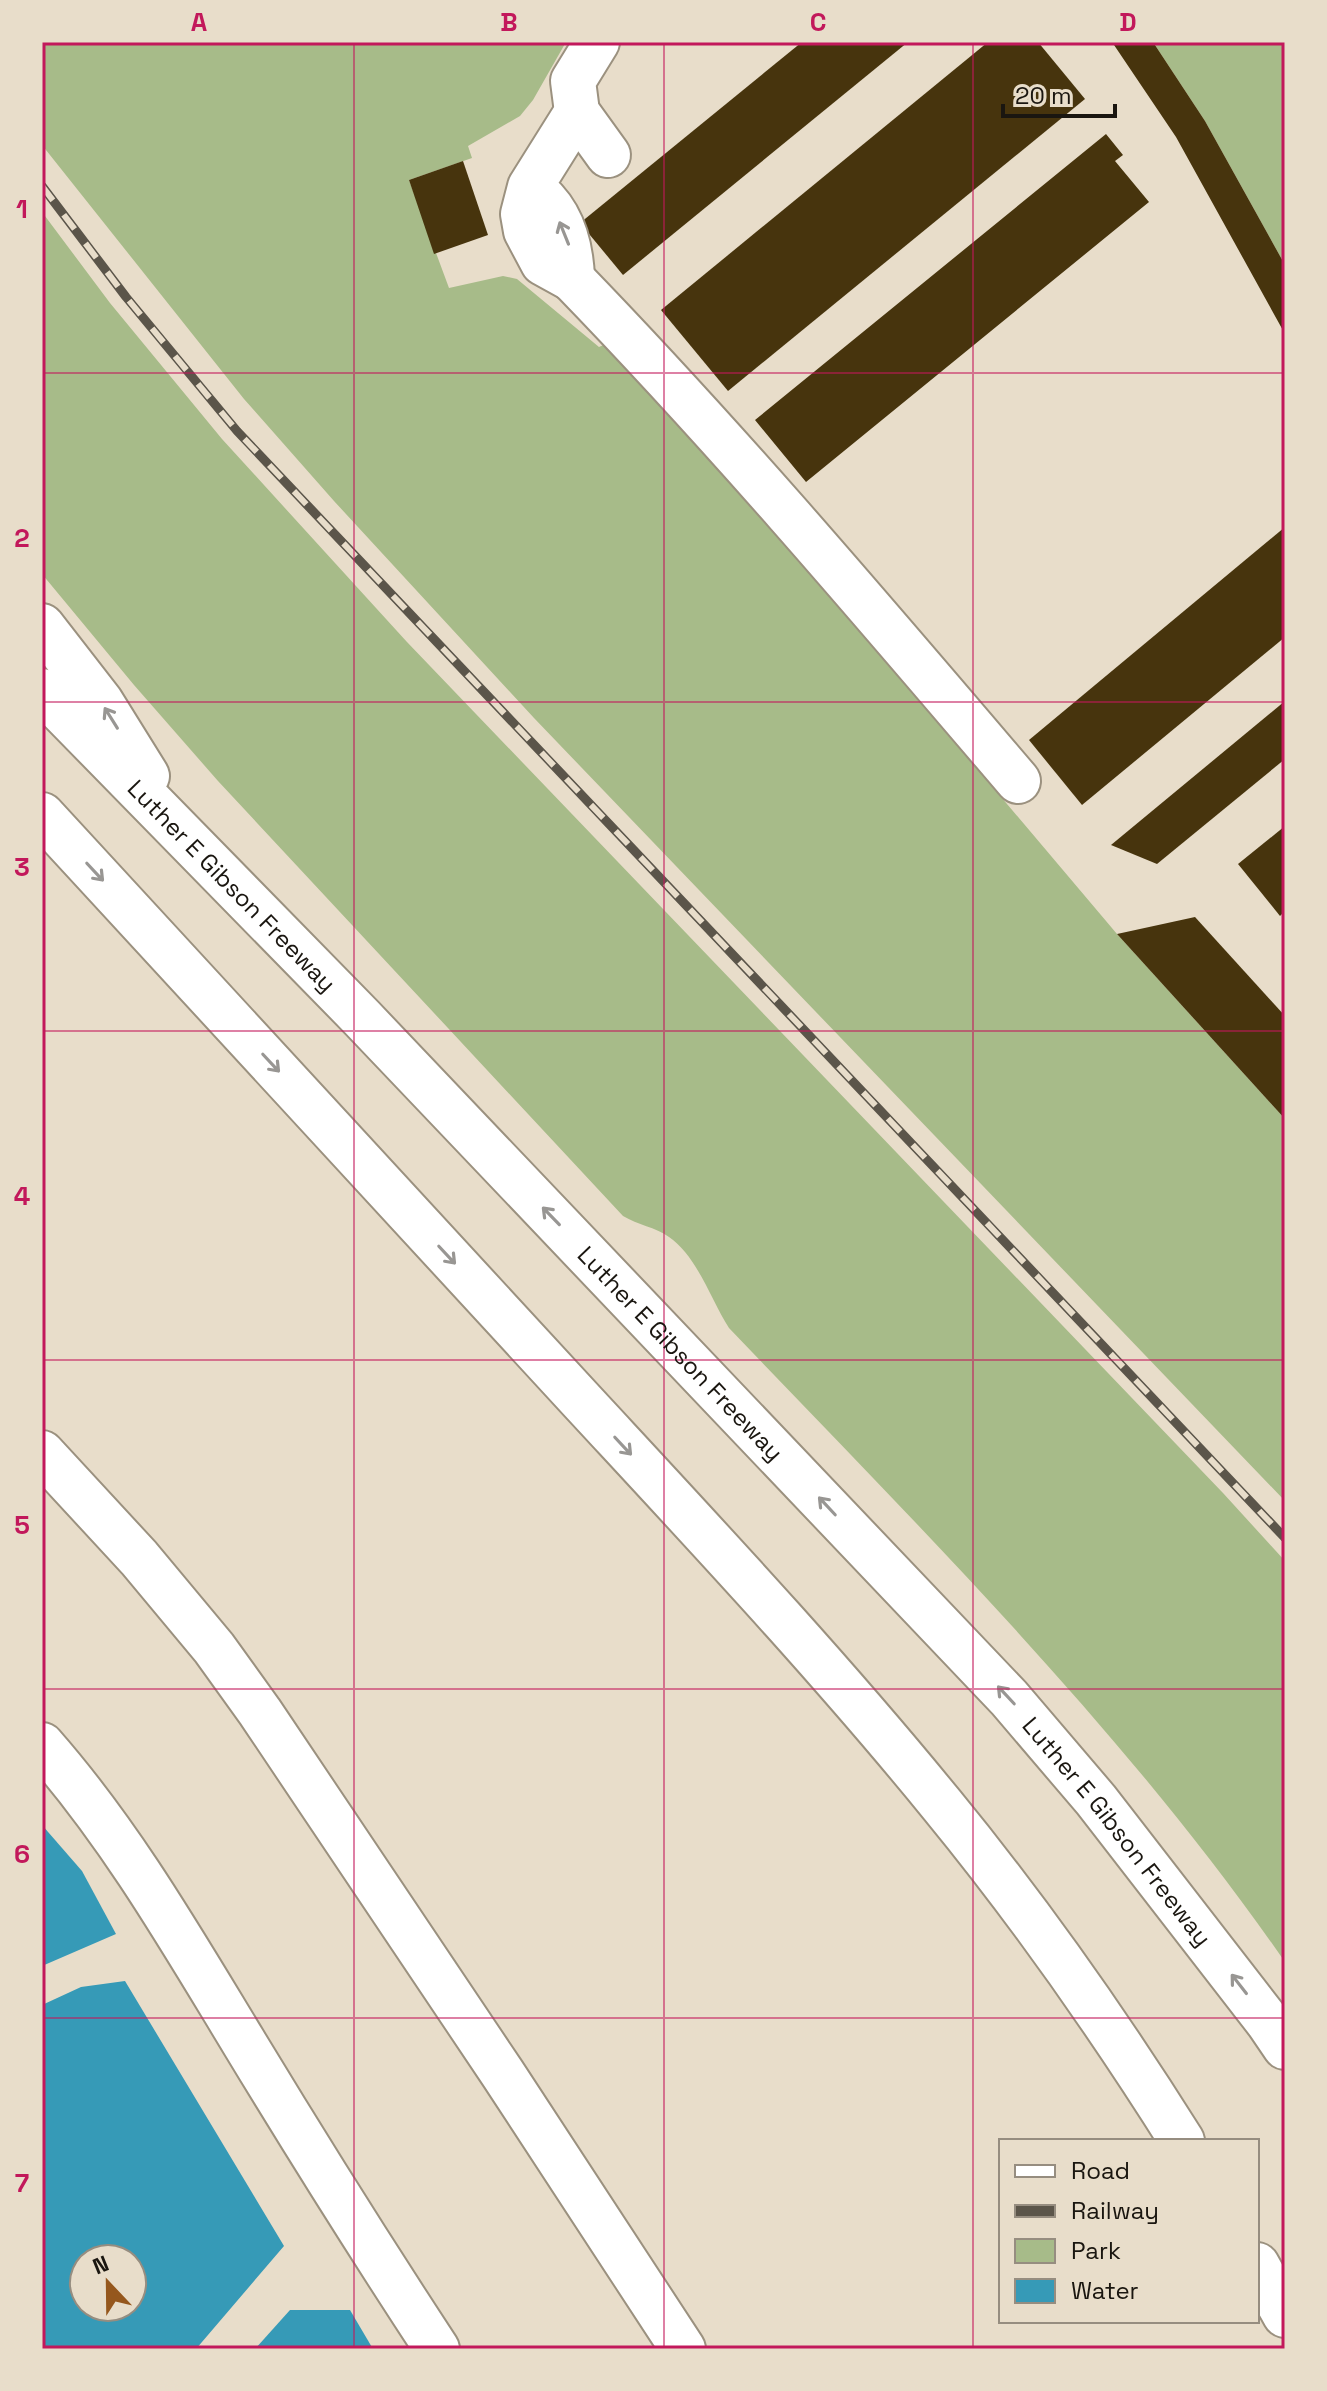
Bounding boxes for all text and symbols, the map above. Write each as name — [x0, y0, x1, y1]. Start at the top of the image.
text: A — [191, 5, 208, 39]
text: B — [500, 5, 518, 39]
text: C — [810, 5, 826, 39]
text: D — [1119, 5, 1137, 39]
scale bar — [1003, 68, 1115, 118]
text: 20 m — [1015, 80, 1072, 111]
text: 1 — [16, 192, 28, 226]
one-way arrow — [556, 221, 570, 246]
text: 2 — [14, 521, 30, 555]
one-way arrow — [103, 707, 119, 730]
street label: Luther E Gibson Freeway — [121, 773, 343, 998]
text: 3 — [14, 850, 30, 884]
one-way arrow — [85, 862, 104, 882]
one-way arrow — [261, 1053, 279, 1073]
text: 4 — [14, 1179, 30, 1213]
one-way arrow — [542, 1207, 561, 1227]
street label: Luther E Gibson Freeway — [571, 1239, 790, 1467]
one-way arrow — [438, 1244, 456, 1264]
one-way arrow — [614, 1436, 633, 1456]
one-way arrow — [818, 1497, 836, 1517]
text: 5 — [14, 1508, 30, 1542]
one-way arrow — [997, 1685, 1015, 1705]
street label: Luther E Gibson Freeway — [1016, 1710, 1219, 1952]
text: 6 — [14, 1837, 30, 1871]
one-way arrow — [1231, 1974, 1248, 1995]
legend — [999, 2139, 1259, 2323]
text: Road — [1071, 2155, 1130, 2186]
text: 7 — [15, 2166, 29, 2200]
text: Railway — [1071, 2195, 1159, 2226]
text: Park — [1071, 2235, 1121, 2266]
north arrow — [68, 2243, 148, 2323]
text: N — [88, 2249, 113, 2280]
text: Water — [1071, 2275, 1139, 2306]

